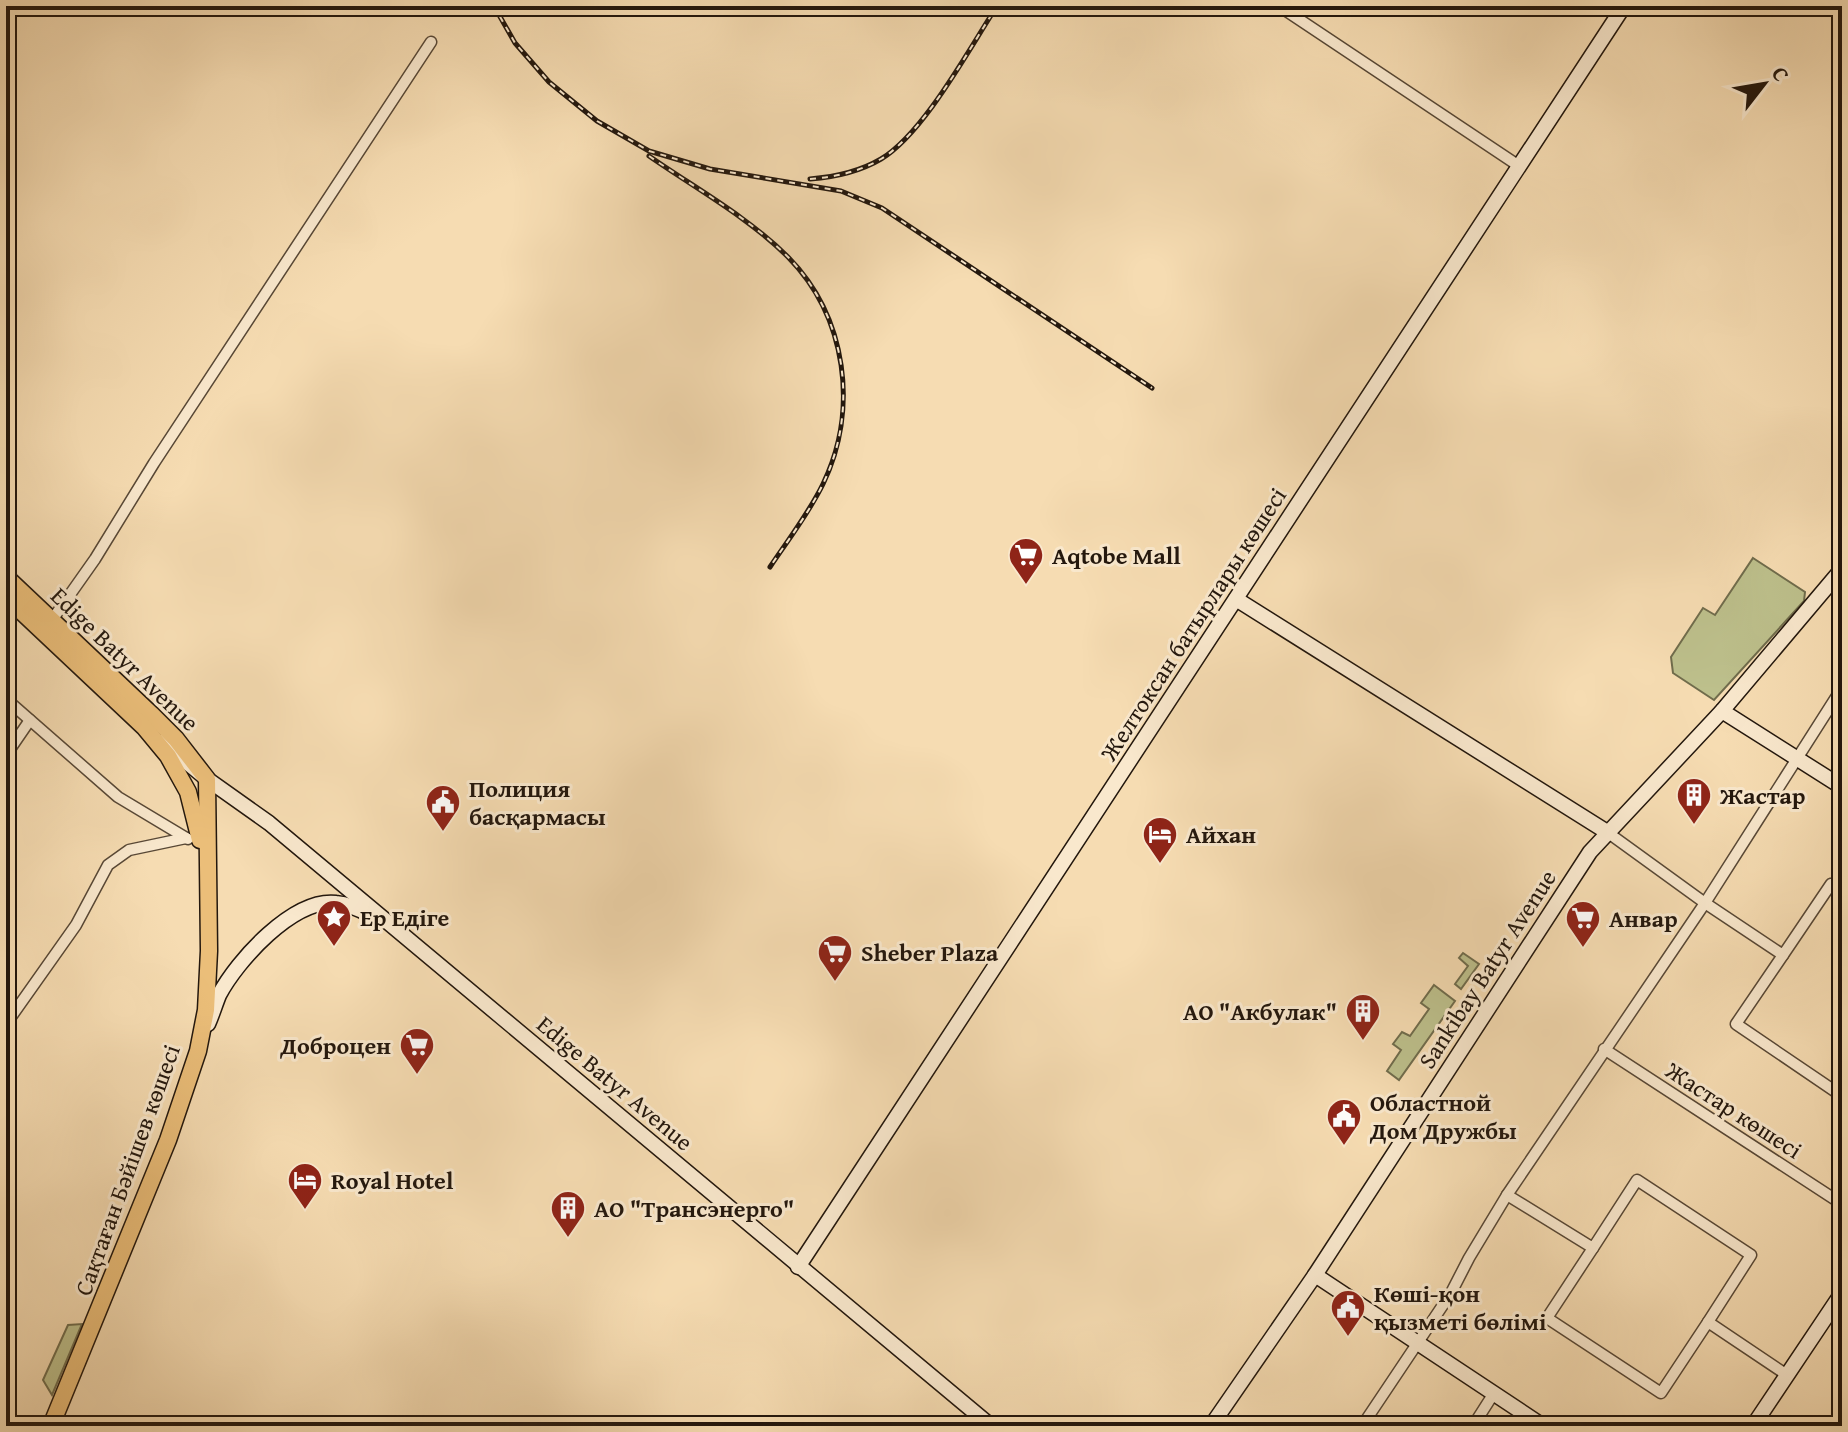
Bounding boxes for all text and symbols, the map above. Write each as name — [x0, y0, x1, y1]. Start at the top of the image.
north arrow — [1724, 44, 1804, 124]
text: С — [1764, 60, 1798, 87]
street label: Желтоксан батырлары көшесі — [1091, 480, 1295, 768]
supermarket icon: Aqtobe Mall — [1007, 536, 1045, 586]
place label: Aqtobe Mall — [1052, 538, 1181, 573]
street label: Edige Batyr Avenue — [43, 579, 207, 739]
place label: Полиция басқармасы — [469, 771, 606, 834]
building icon: Жастар — [1675, 776, 1713, 826]
place label: Жастар — [1719, 778, 1805, 813]
public building icon: Полиция басқармасы — [424, 783, 462, 833]
hotel icon: Айхан — [1141, 815, 1179, 865]
place label: Айхан — [1186, 817, 1256, 852]
street label: Sankibay Batyr Avenue — [1409, 863, 1565, 1075]
place icon: Ер Едіге — [315, 898, 353, 948]
supermarket icon: Анвар — [1564, 899, 1602, 949]
place label: Ер Едіге — [360, 900, 450, 935]
place label: Анвар — [1609, 901, 1678, 936]
supermarket icon: Sheber Plaza — [816, 933, 854, 983]
place label: Sheber Plaza — [861, 935, 999, 970]
building icon: АО "Акбулак" — [1344, 992, 1382, 1042]
place label: АО "Акбулак" — [1183, 994, 1337, 1029]
street label: Edige Batyr Avenue — [529, 1007, 701, 1159]
supermarket icon: Доброцен — [398, 1026, 436, 1076]
place label: Доброцен — [279, 1028, 391, 1063]
street label: Сақтаған Бәйішев көшесі — [65, 1039, 189, 1300]
street label: Жастар көшесі — [1658, 1052, 1809, 1167]
place label: Областной Дом Дружбы — [1369, 1085, 1517, 1148]
public building icon: Областной Дом Дружбы — [1325, 1097, 1363, 1147]
hotel icon: Royal Hotel — [286, 1161, 324, 1211]
place label: Royal Hotel — [331, 1163, 454, 1198]
building icon: АО "Трансэнерго" — [549, 1189, 587, 1239]
place label: АО "Трансэнерго" — [594, 1191, 794, 1226]
place label: Көші-қон қызметі бөлімі — [1374, 1276, 1546, 1339]
public building icon: Көші-қон қызметі бөлімі — [1329, 1288, 1367, 1338]

